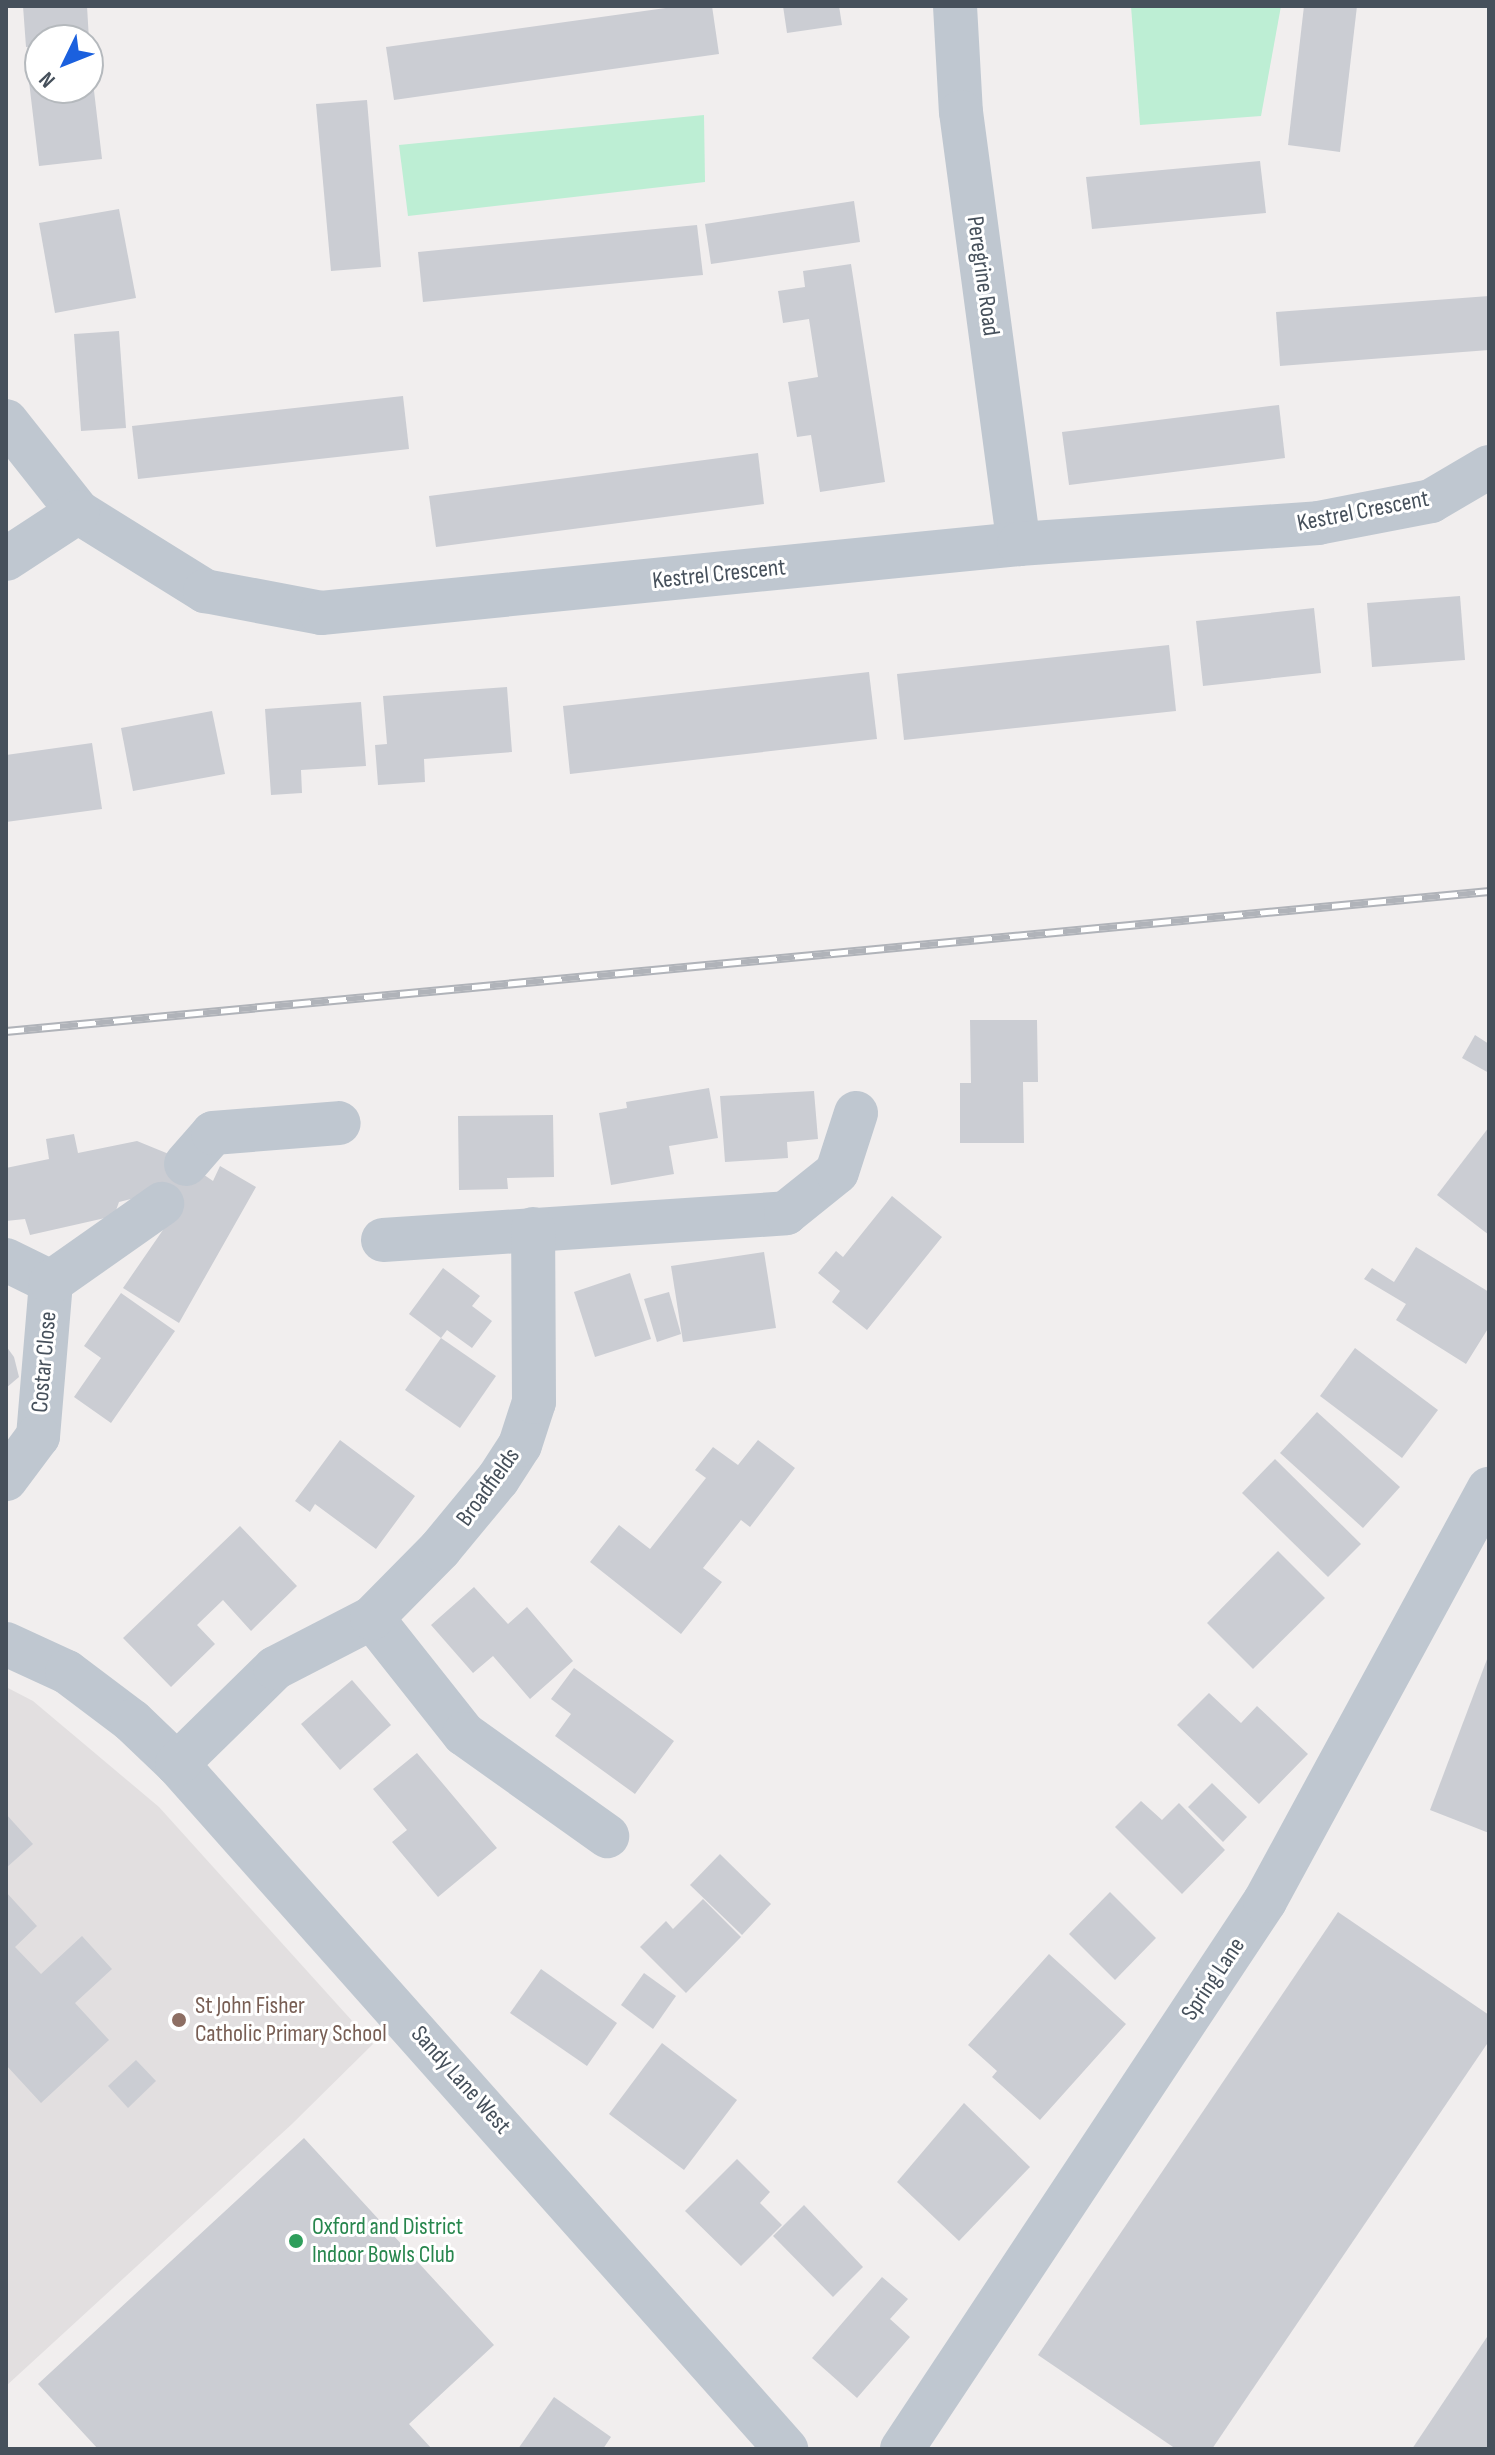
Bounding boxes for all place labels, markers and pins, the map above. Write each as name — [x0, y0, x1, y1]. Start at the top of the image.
place label: St John Fisher Catholic Primary School — [195, 1992, 387, 2048]
marker: St John Fisher Catholic Primary School — [170, 2011, 188, 2029]
place label: Oxford and District Indoor Bowls Club — [312, 2213, 463, 2269]
marker: Oxford and District Indoor Bowls Club — [287, 2232, 305, 2250]

